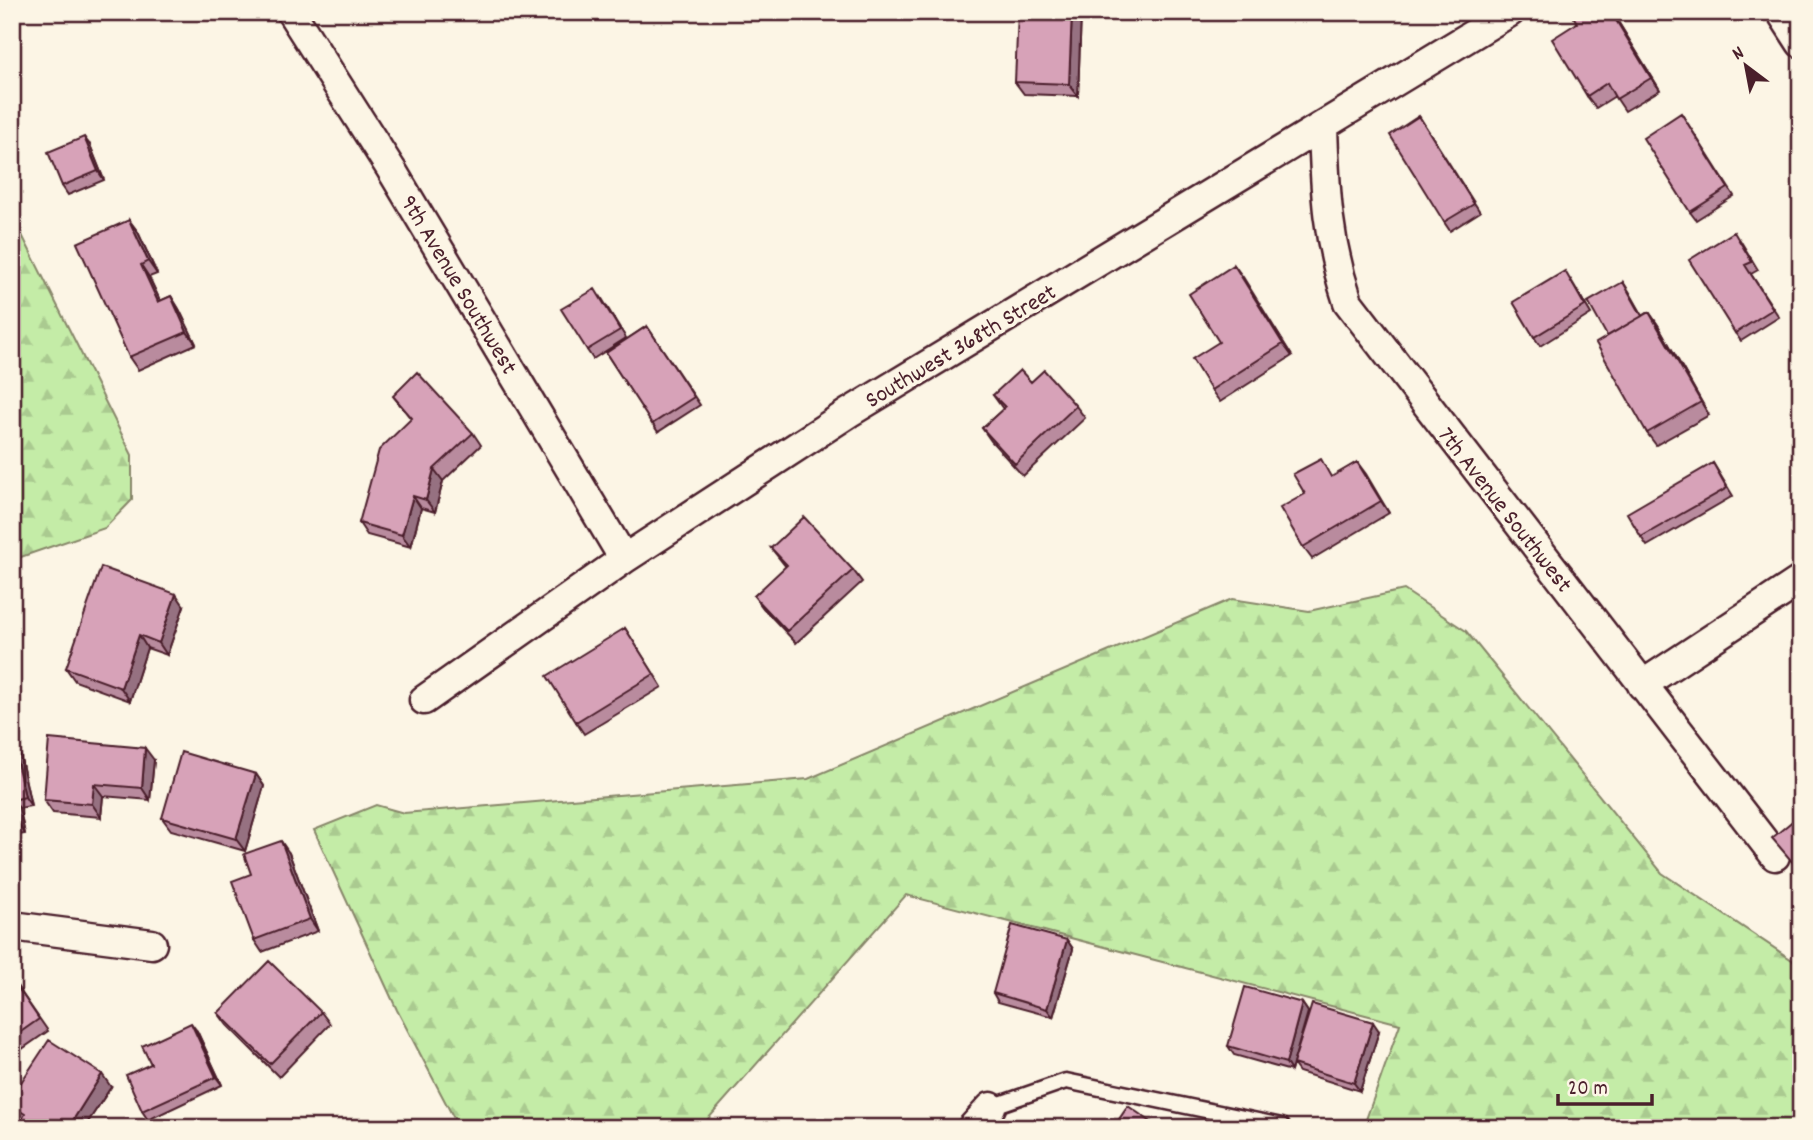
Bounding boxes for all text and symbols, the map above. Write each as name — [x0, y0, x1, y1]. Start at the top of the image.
north arrow — [1712, 32, 1782, 102]
text: N — [1728, 41, 1750, 68]
street label: 9th Avenue Southwest — [390, 189, 525, 382]
street label: Southwest 368th Street — [860, 277, 1064, 418]
street label: 7th Avenue Southwest — [1428, 421, 1579, 601]
scale bar — [1558, 1063, 1652, 1107]
text: 20 m — [1568, 1075, 1608, 1105]

